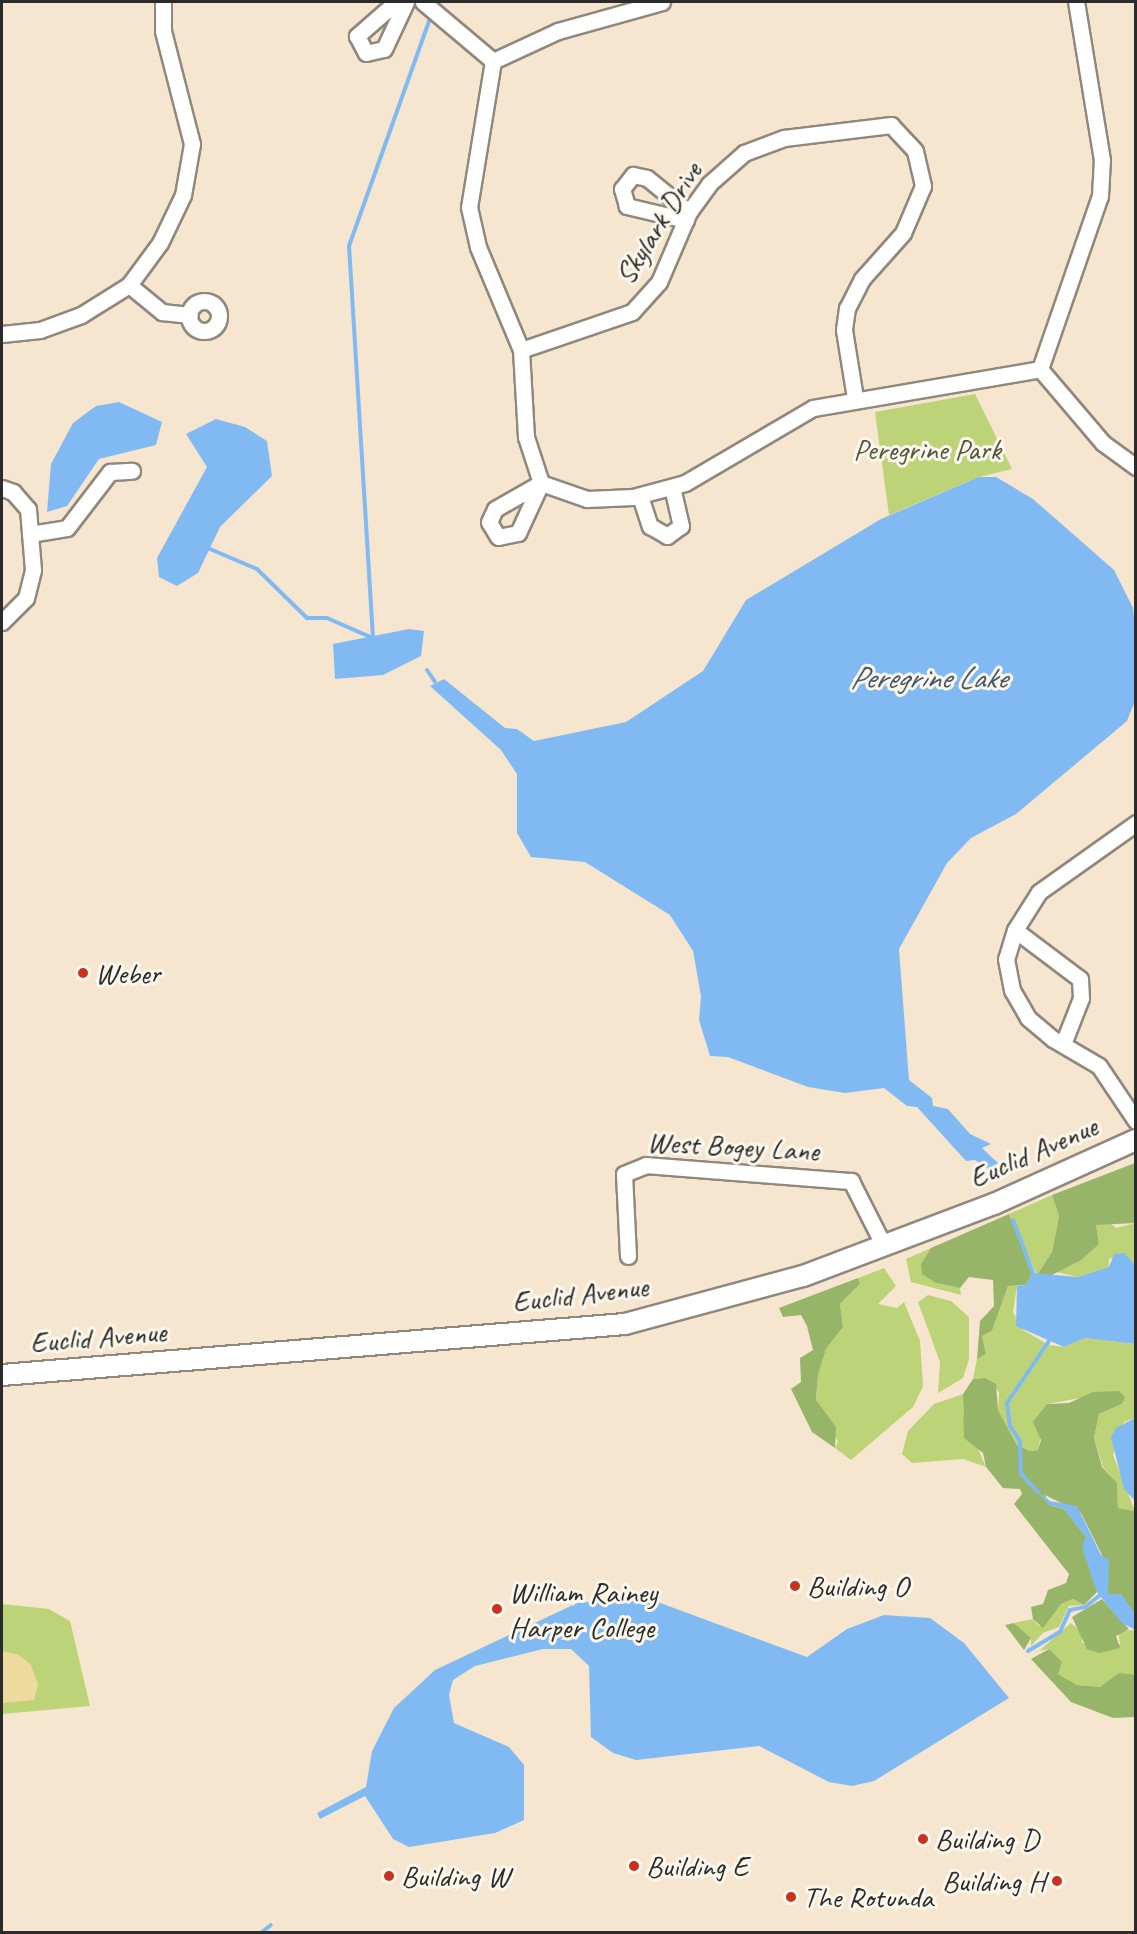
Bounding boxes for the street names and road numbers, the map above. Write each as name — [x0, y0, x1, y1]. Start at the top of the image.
street label: Skylark Drive — [606, 155, 710, 291]
street label: Euclid Avenue — [963, 1108, 1103, 1196]
street label: West Bogey Lane — [646, 1124, 820, 1168]
street label: Euclid Avenue — [510, 1268, 650, 1320]
street label: Euclid Avenue — [29, 1313, 167, 1361]

